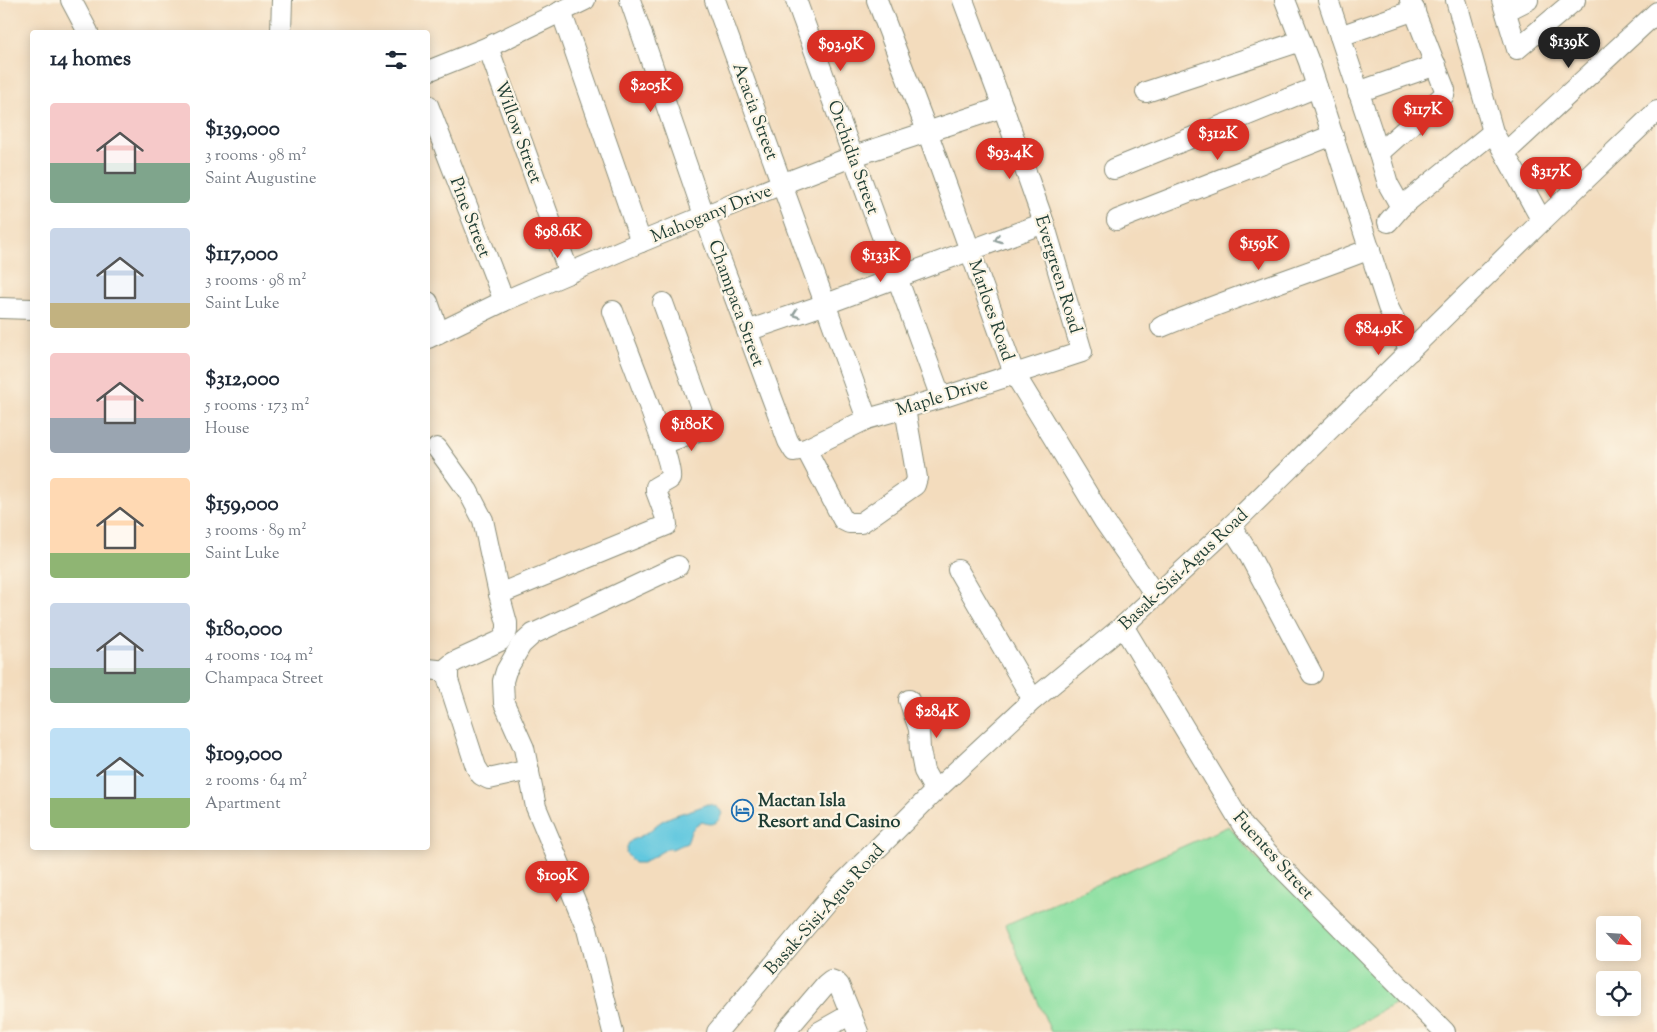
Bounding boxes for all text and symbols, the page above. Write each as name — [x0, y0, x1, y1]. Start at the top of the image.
pin: $139K — [1534, 27, 1604, 69]
pin: $93.9K — [800, 30, 882, 72]
text: $139K — [1549, 31, 1589, 54]
text: $93.9K — [818, 34, 864, 57]
text: 14 homes — [50, 45, 131, 75]
icon: filters — [382, 46, 410, 74]
street label: Acacia Street — [724, 59, 784, 164]
pin: $205K — [616, 70, 686, 113]
text: $205K — [630, 75, 672, 98]
street label: Willow Street — [487, 78, 548, 187]
pin: $117K — [1388, 94, 1458, 137]
street label: Orchidia Street — [819, 97, 885, 218]
text: $117K — [1403, 99, 1443, 122]
text: $139,000 — [205, 115, 280, 145]
pin: $312K — [1183, 119, 1253, 161]
icon: home — [90, 123, 150, 183]
text: $312K — [1198, 123, 1238, 146]
pin: $93.4K — [969, 138, 1051, 180]
text: $93.4K — [987, 142, 1033, 165]
text: 3 rooms · 98 m² — [205, 145, 307, 168]
pin: $317K — [1516, 156, 1586, 199]
text: $317K — [1531, 161, 1571, 184]
text: Saint Augustine — [205, 168, 316, 191]
street label: Pine Street — [442, 174, 496, 262]
street label: Mahogany Drive — [647, 179, 776, 251]
street label: Evergreen Road — [1027, 212, 1087, 337]
pin: $98.6K — [517, 216, 599, 259]
text: $98.6K — [534, 221, 582, 244]
pin: $159K — [1224, 228, 1294, 271]
one-way arrow — [994, 233, 1003, 243]
text: $159K — [1240, 233, 1278, 256]
street label: Champaca Street — [700, 237, 770, 371]
text: $117,000 — [205, 240, 278, 270]
pin: $133K — [846, 240, 916, 283]
text: $133K — [862, 245, 900, 268]
icon: home — [90, 248, 150, 308]
street label: Marloes Road — [961, 256, 1020, 365]
text: 3 rooms · 98 m² — [205, 270, 307, 293]
text: Saint Luke — [205, 293, 279, 316]
one-way arrow — [793, 308, 801, 318]
pin: $84.9K — [1338, 314, 1420, 356]
text: $84.9K — [1355, 318, 1403, 341]
text: $312,000 — [205, 365, 280, 395]
street label: Maple Drive — [893, 372, 992, 424]
icon: home — [90, 373, 150, 433]
text: 5 rooms · 173 m² — [205, 395, 310, 418]
pin: $180K — [657, 410, 727, 452]
text: $180K — [671, 414, 713, 437]
text: House — [205, 418, 249, 441]
text: $159,000 — [205, 490, 279, 520]
icon: home — [90, 498, 150, 558]
street label: Basak-Sisi-Agus Road — [1114, 503, 1255, 637]
text: 3 rooms · 89 m² — [205, 520, 307, 543]
text: Saint Luke — [205, 543, 279, 566]
text: $180,000 — [205, 615, 282, 645]
icon: home — [90, 623, 150, 683]
text: 4 rooms · 104 m² — [205, 645, 313, 668]
text: Champaca Street — [205, 668, 323, 691]
pin: $284K — [902, 696, 972, 739]
text: $284K — [915, 701, 959, 724]
text: $109,000 — [205, 740, 282, 770]
icon: home — [90, 748, 150, 808]
text: 2 rooms · 64 m² — [205, 770, 308, 793]
place label: Mactan Isla Resort and Casino — [758, 789, 900, 836]
text: Apartment — [205, 793, 281, 816]
hotel icon: Mactan Isla Resort and Casino — [730, 798, 754, 822]
street label: Fuentes Street — [1226, 806, 1319, 906]
street label: Basak-Sisi-Agus Road — [759, 839, 892, 982]
pin: $109K — [522, 860, 592, 903]
text: $109K — [536, 865, 578, 888]
north arrow — [1596, 916, 1641, 961]
map controls — [1596, 916, 1641, 1016]
button: locate — [1596, 971, 1641, 1016]

